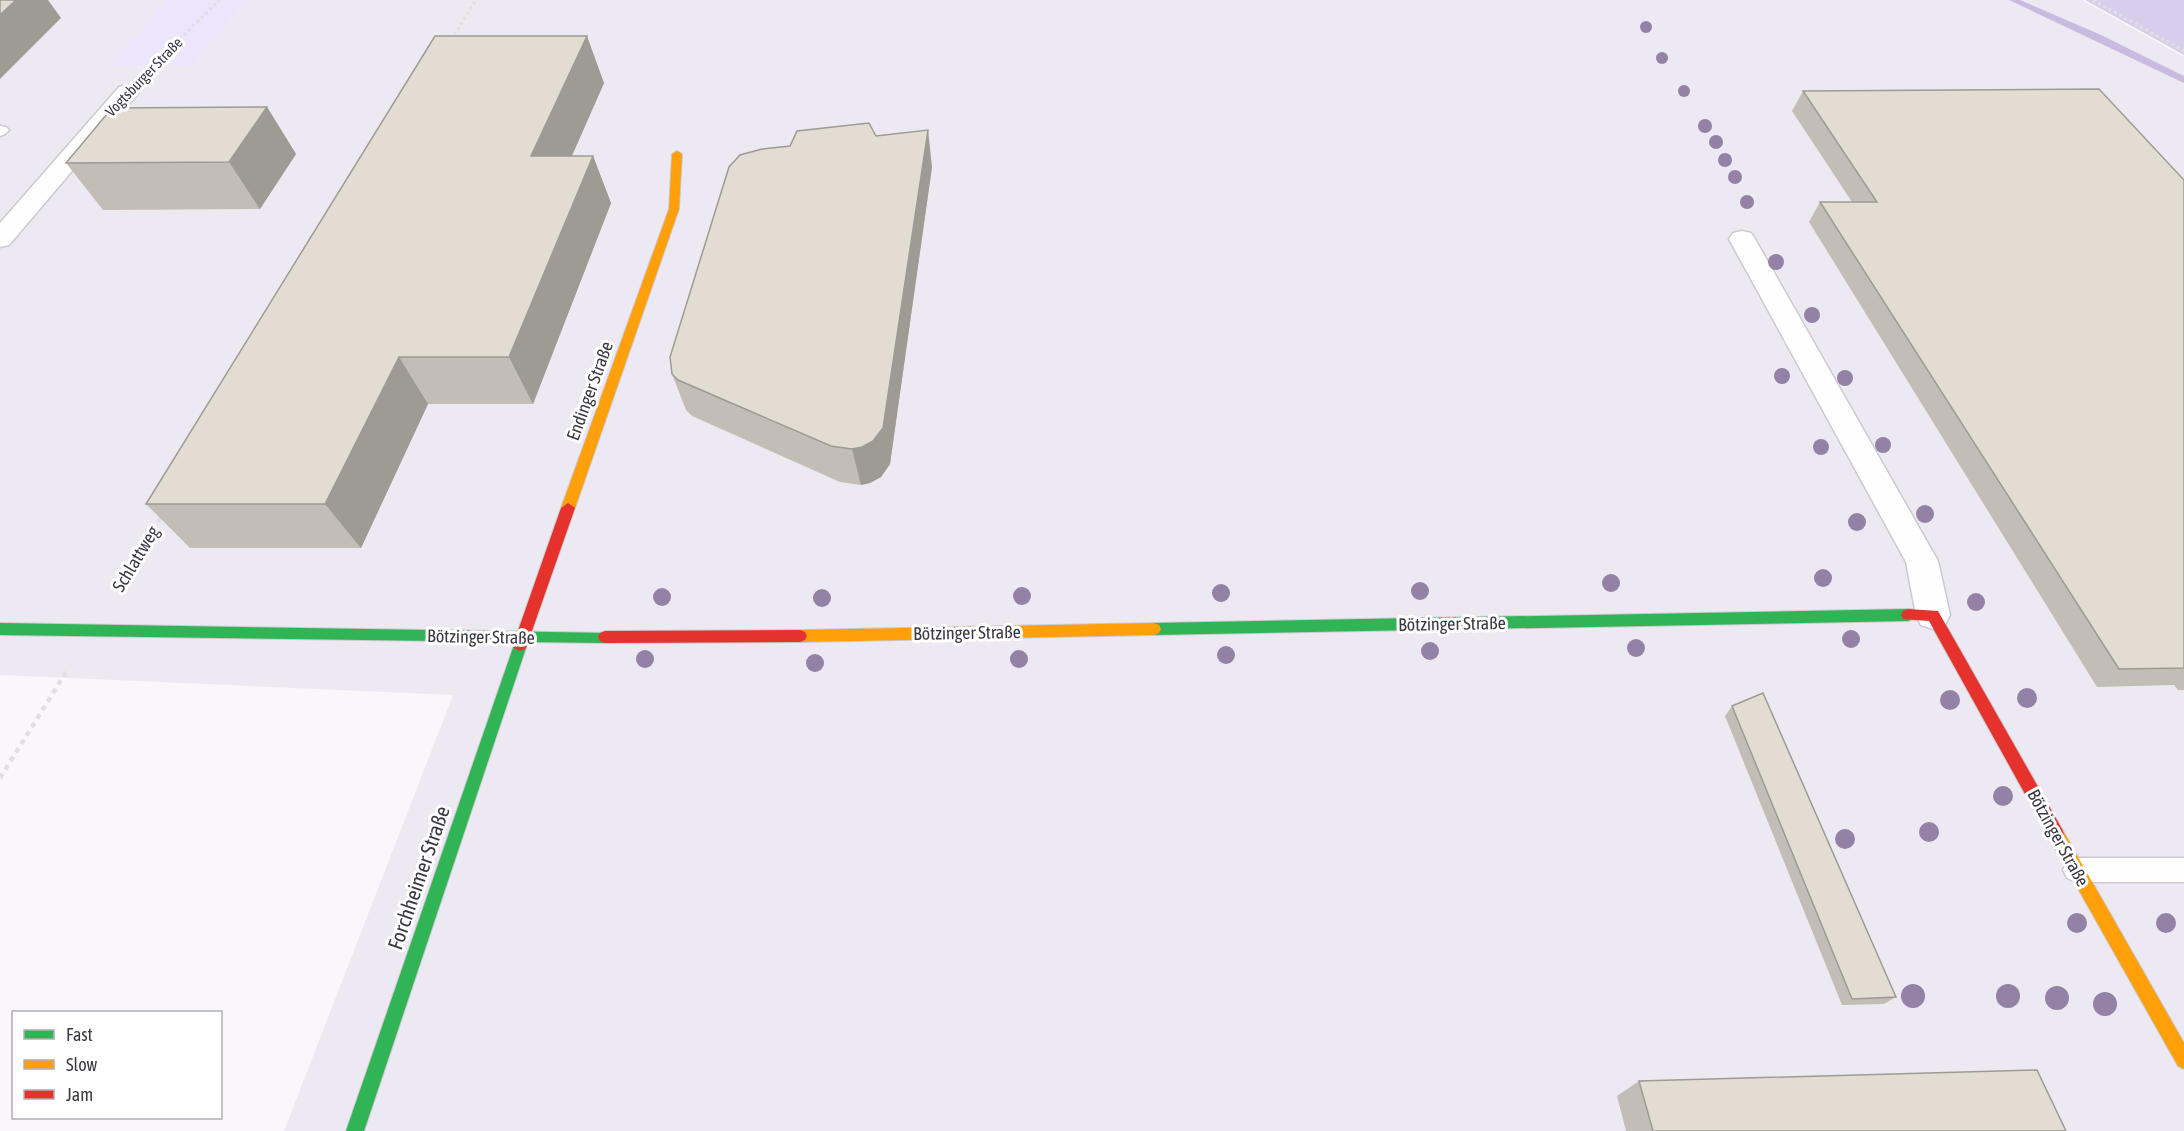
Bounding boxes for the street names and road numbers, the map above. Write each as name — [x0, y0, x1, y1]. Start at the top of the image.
street label: Vogtsburger Straße — [102, 33, 186, 120]
street label: Endinger Straße — [562, 338, 617, 443]
street label: Schlattweg — [108, 522, 163, 595]
street label: Bötzinger Straße — [1398, 612, 1506, 635]
street label: Bötzinger Straße — [913, 621, 1021, 644]
street label: Bötzinger Straße — [427, 625, 535, 648]
street label: Bötzinger Straße — [2023, 786, 2094, 890]
street label: Forchheimer Straße — [382, 803, 454, 953]

